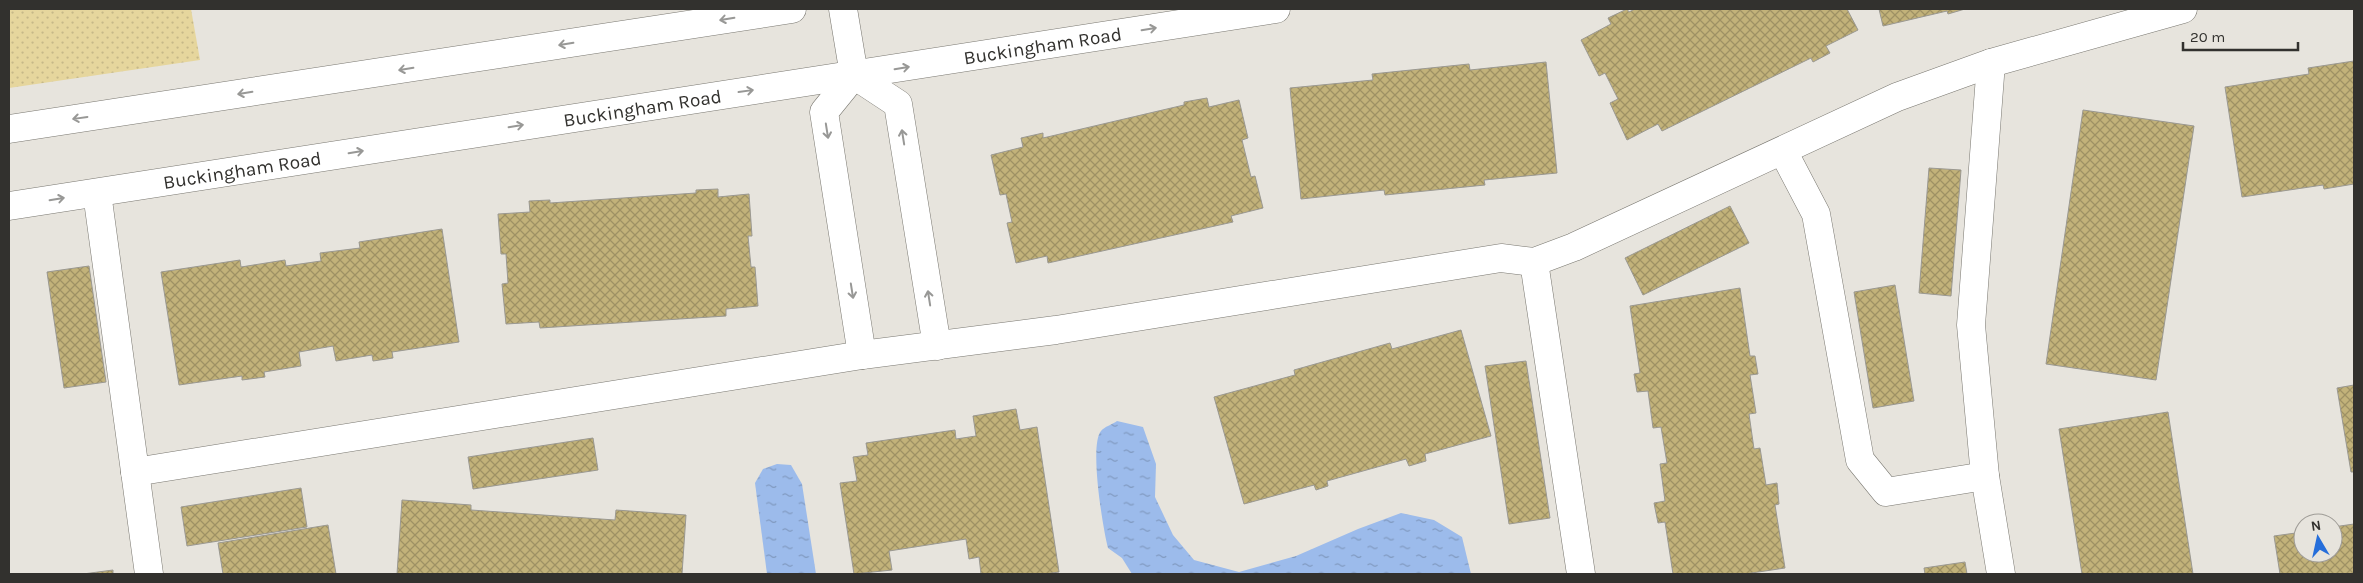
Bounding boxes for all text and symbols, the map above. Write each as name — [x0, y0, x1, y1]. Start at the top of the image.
one-way arrow — [719, 14, 735, 24]
scale bar — [2183, 20, 2298, 52]
street label: Buckingham Road — [962, 23, 1123, 69]
one-way arrow — [1140, 23, 1156, 33]
text: 20 m — [2190, 28, 2225, 46]
one-way arrow — [559, 39, 575, 49]
one-way arrow — [893, 62, 909, 72]
one-way arrow — [398, 64, 414, 74]
street label: Buckingham Road — [562, 85, 723, 132]
one-way arrow — [737, 86, 753, 96]
one-way arrow — [238, 89, 254, 99]
one-way arrow — [72, 114, 88, 124]
one-way arrow — [508, 121, 524, 131]
one-way arrow — [822, 122, 832, 138]
one-way arrow — [898, 130, 908, 146]
one-way arrow — [347, 146, 363, 156]
street label: Buckingham Road — [162, 148, 323, 194]
one-way arrow — [49, 194, 65, 204]
one-way arrow — [847, 283, 857, 299]
one-way arrow — [924, 290, 934, 306]
north arrow — [2293, 513, 2343, 563]
text: N — [2310, 516, 2322, 535]

